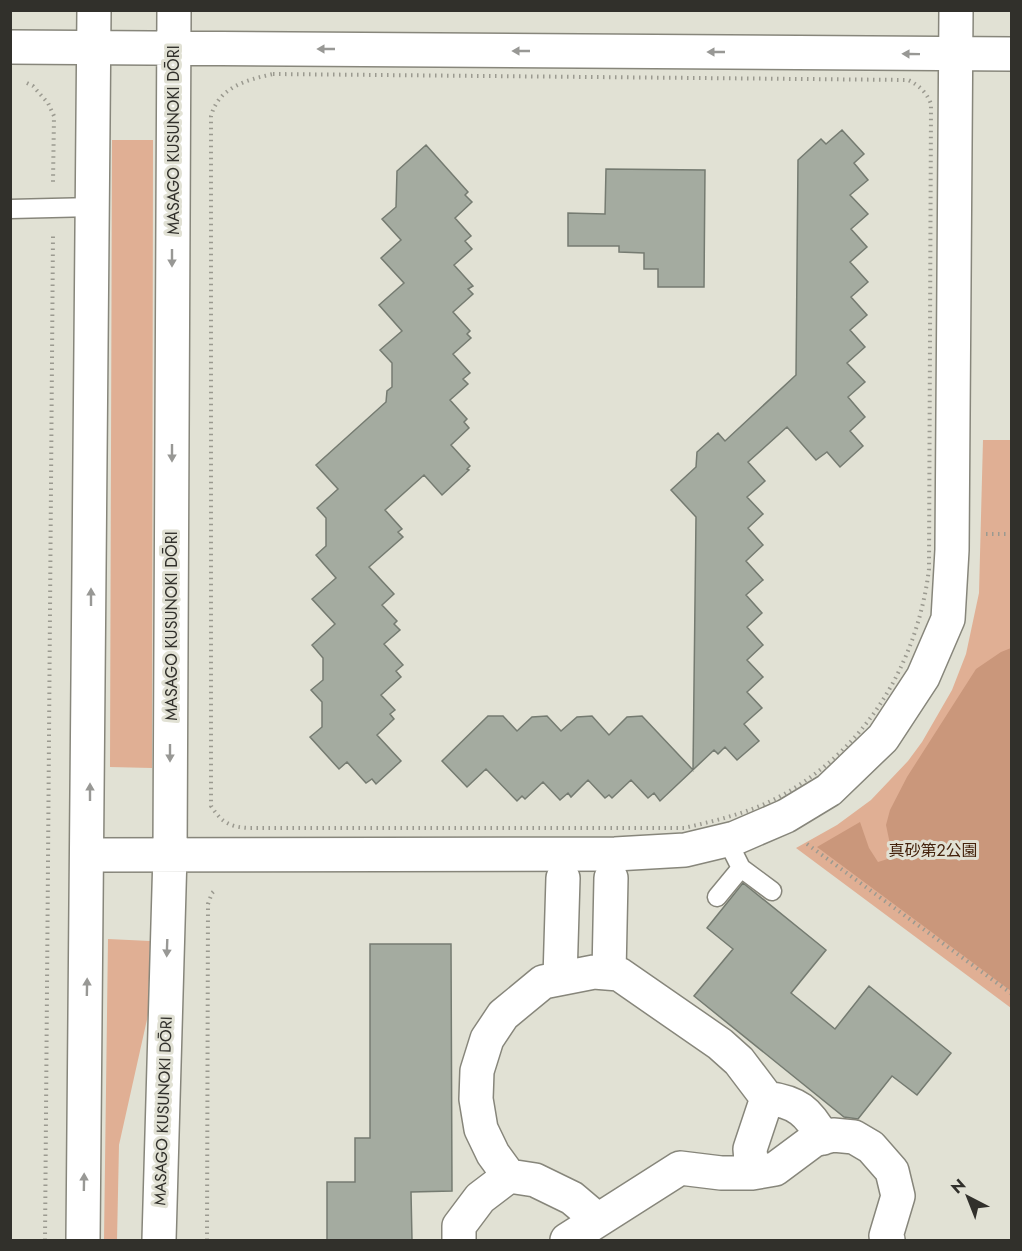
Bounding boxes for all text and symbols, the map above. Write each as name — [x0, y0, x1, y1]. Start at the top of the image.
one-way arrow — [317, 44, 336, 54]
street label: MASAGO KUSUNOKI DŌRI — [162, 45, 185, 235]
one-way arrow — [512, 46, 531, 55]
one-way arrow — [707, 47, 726, 57]
one-way arrow — [902, 49, 921, 58]
one-way arrow — [167, 248, 177, 267]
one-way arrow — [167, 443, 177, 462]
street label: MASAGO KUSUNOKI DŌRI — [160, 531, 183, 721]
one-way arrow — [86, 588, 96, 607]
one-way arrow — [165, 743, 175, 762]
one-way arrow — [85, 783, 95, 802]
park label: 真砂第2公園 — [888, 839, 978, 862]
one-way arrow — [163, 938, 172, 957]
one-way arrow — [82, 978, 92, 997]
street label: MASAGO KUSUNOKI DŌRI — [148, 1016, 178, 1206]
north arrow — [938, 1167, 998, 1227]
one-way arrow — [79, 1173, 89, 1192]
text: N — [946, 1173, 971, 1199]

